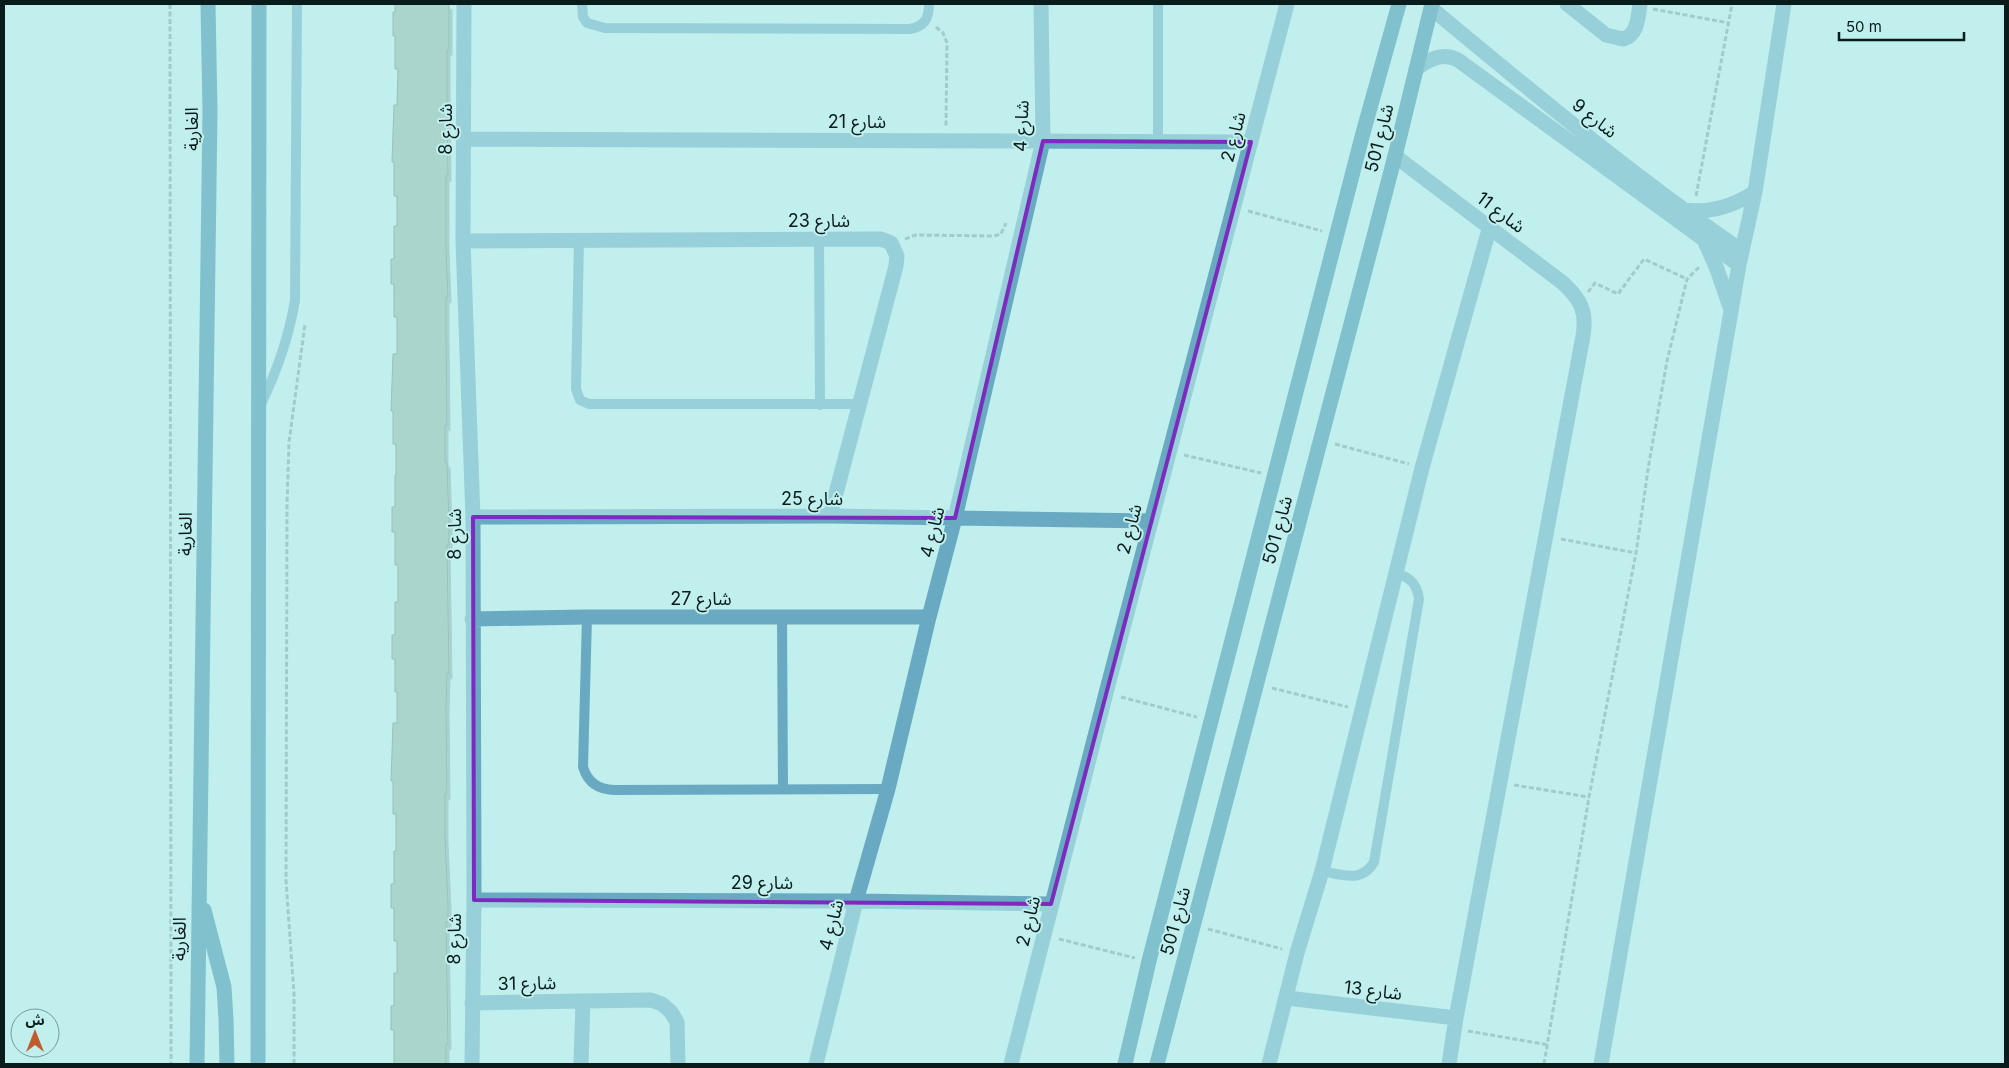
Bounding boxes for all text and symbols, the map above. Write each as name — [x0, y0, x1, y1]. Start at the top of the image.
scale bar — [1839, 10, 1964, 42]
text: 50 m — [1846, 17, 1882, 36]
street label: شارع 9 — [1566, 94, 1622, 145]
street label: شارع 4 — [1009, 100, 1037, 153]
street label: شارع 501 — [1360, 102, 1402, 175]
street label: شارع 8 — [435, 103, 460, 155]
street label: الغارية — [181, 107, 203, 151]
street label: شارع 2 — [1216, 110, 1254, 165]
street label: شارع 21 — [828, 111, 886, 136]
street label: شارع 11 — [1470, 187, 1529, 240]
street label: شارع 23 — [788, 210, 850, 235]
street label: شارع 25 — [781, 488, 843, 513]
street label: شارع 501 — [1258, 494, 1300, 567]
street label: شارع 2 — [1112, 502, 1150, 557]
street label: شارع 4 — [916, 504, 952, 561]
street label: شارع 8 — [444, 508, 469, 560]
street label: الغارية — [174, 512, 197, 556]
street label: شارع 27 — [670, 588, 732, 613]
street label: شارع 29 — [731, 872, 793, 897]
street label: شارع 501 — [1156, 885, 1198, 958]
street label: شارع 2 — [1012, 894, 1048, 949]
street label: شارع 4 — [815, 897, 851, 954]
street label: شارع 8 — [443, 913, 469, 965]
street label: الغارية — [168, 917, 191, 961]
street label: شارع 31 — [498, 972, 557, 998]
street label: شارع 13 — [1342, 976, 1403, 1008]
north arrow — [10, 1008, 60, 1058]
text: ش — [25, 1011, 45, 1028]

